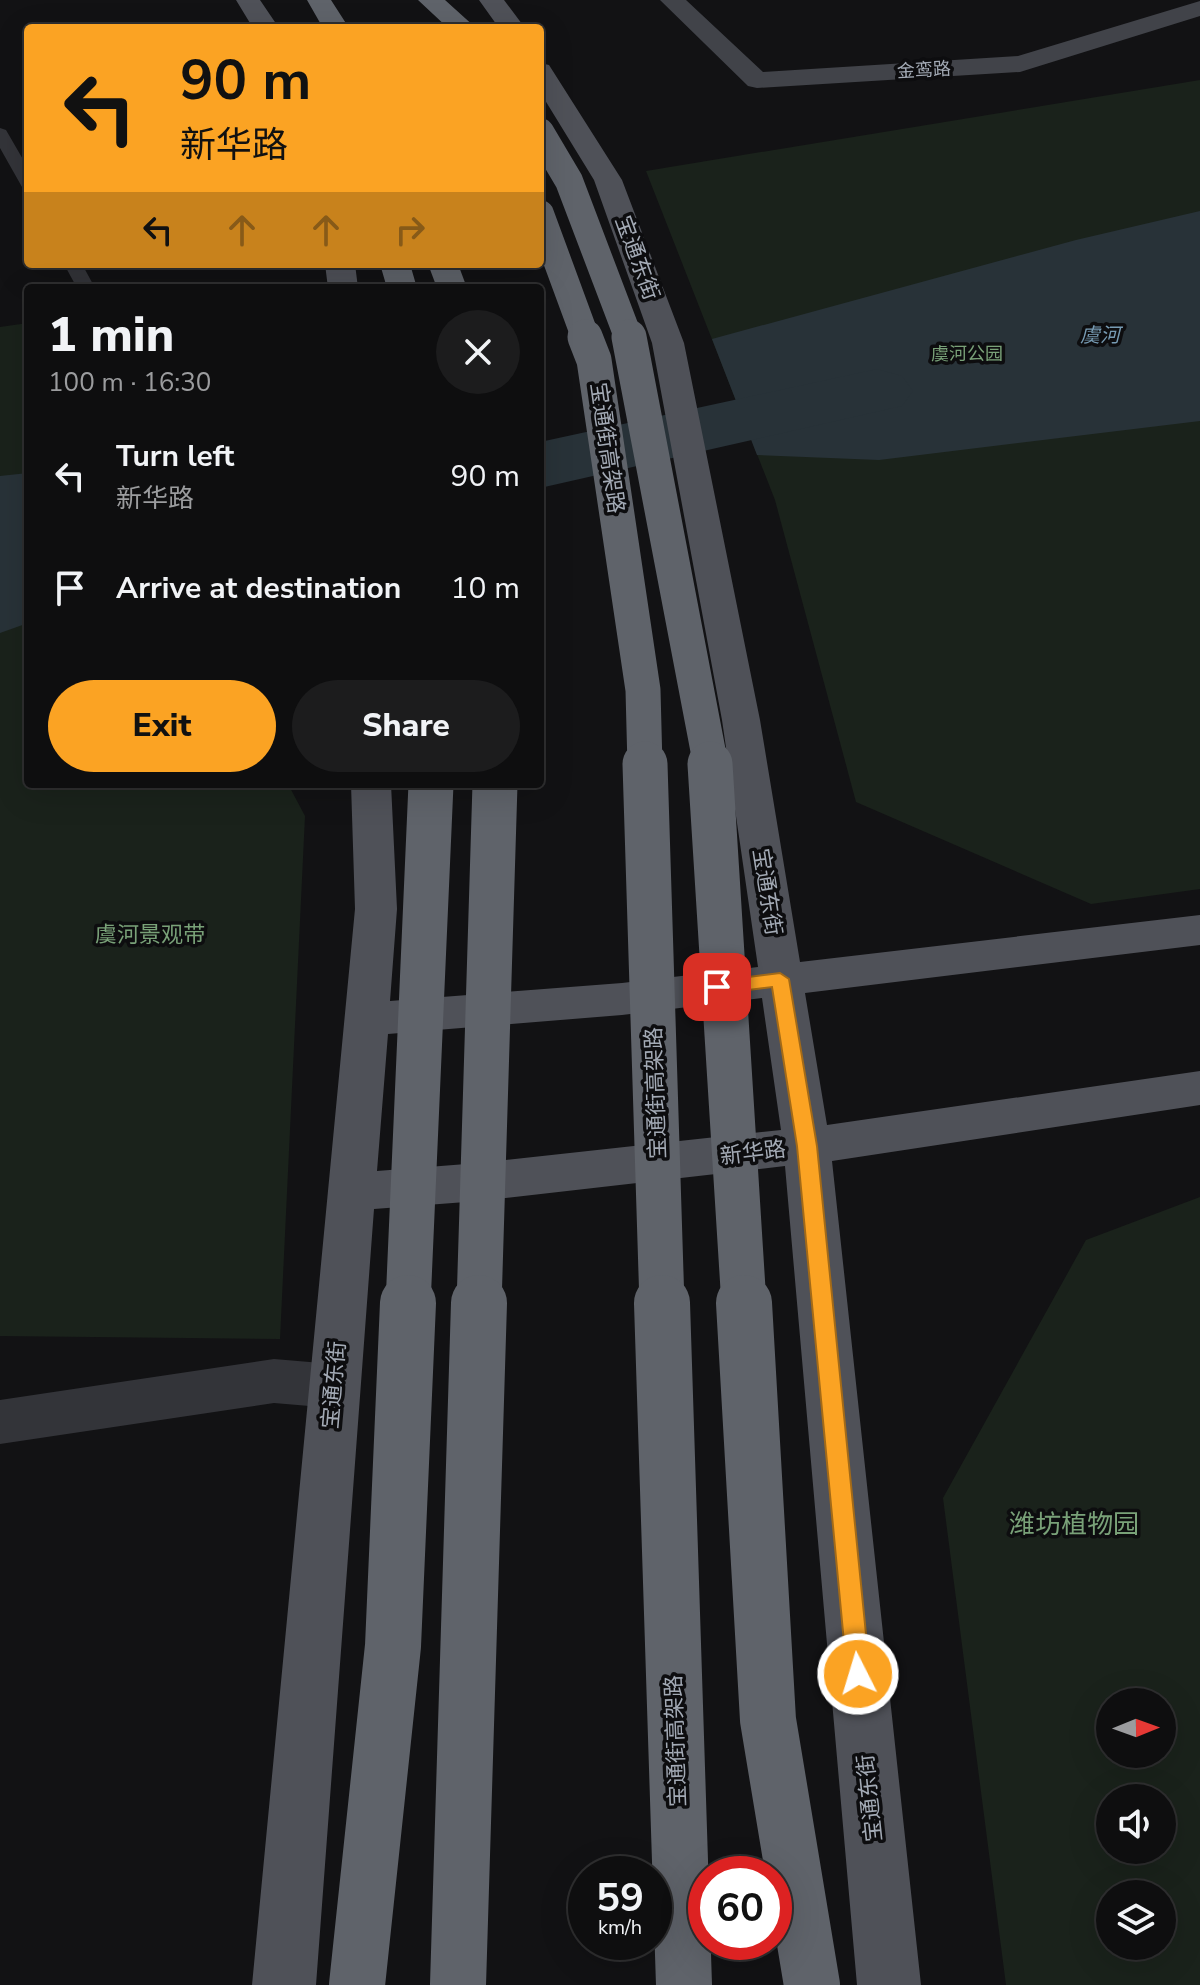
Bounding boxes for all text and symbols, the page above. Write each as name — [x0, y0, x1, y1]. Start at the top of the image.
text: 90 m — [180, 42, 311, 119]
icon: left — [48, 56, 152, 160]
street label: 金鸾路 — [896, 57, 952, 83]
text: 新华路 — [180, 121, 288, 170]
icon: left — [136, 208, 180, 252]
icon: ahead — [220, 208, 264, 252]
icon: ahead — [304, 208, 348, 252]
icon: right — [388, 208, 432, 252]
street label: 宝通东街 — [608, 212, 666, 304]
text: 1 min — [48, 302, 174, 368]
button: close — [436, 310, 520, 394]
water label: 虞河 — [1080, 322, 1124, 349]
park label: 虞河公园 — [931, 342, 1003, 366]
text: 100 m · 16:30 — [48, 365, 211, 400]
street label: 宝通街高架路 — [583, 381, 631, 515]
text: Turn left — [116, 436, 234, 477]
icon: left — [48, 454, 92, 498]
text: 90 m — [451, 456, 520, 497]
text: 新华路 — [116, 481, 194, 516]
icon: arrive — [48, 566, 92, 610]
text: Arrive at destination — [116, 568, 401, 609]
text: 10 m — [451, 568, 520, 609]
button: Exit — [48, 680, 276, 772]
button: Share — [292, 680, 520, 772]
street label: 宝通东街 — [745, 846, 789, 938]
park label: 虞河景观带 — [95, 920, 205, 950]
pin — [683, 953, 751, 1021]
icon: arrive — [695, 965, 739, 1009]
street label: 宝通街高架路 — [639, 1027, 673, 1159]
street label: 新华路 — [718, 1134, 788, 1172]
street label: 宝通东街 — [315, 1340, 353, 1430]
park label: 潍坊植物园 — [1009, 1507, 1139, 1542]
position arrow — [816, 1632, 900, 1716]
street label: 宝通街高架路 — [659, 1675, 693, 1807]
north arrow — [1096, 1688, 1176, 1768]
map controls — [1096, 1688, 1176, 1960]
street label: 宝通东街 — [850, 1753, 890, 1843]
button: sound — [1096, 1784, 1176, 1864]
speed limit sign: 60 — [688, 1856, 792, 1960]
text: 59 — [596, 1871, 644, 1925]
button: layers — [1096, 1880, 1176, 1960]
text: km/h — [598, 1914, 642, 1941]

